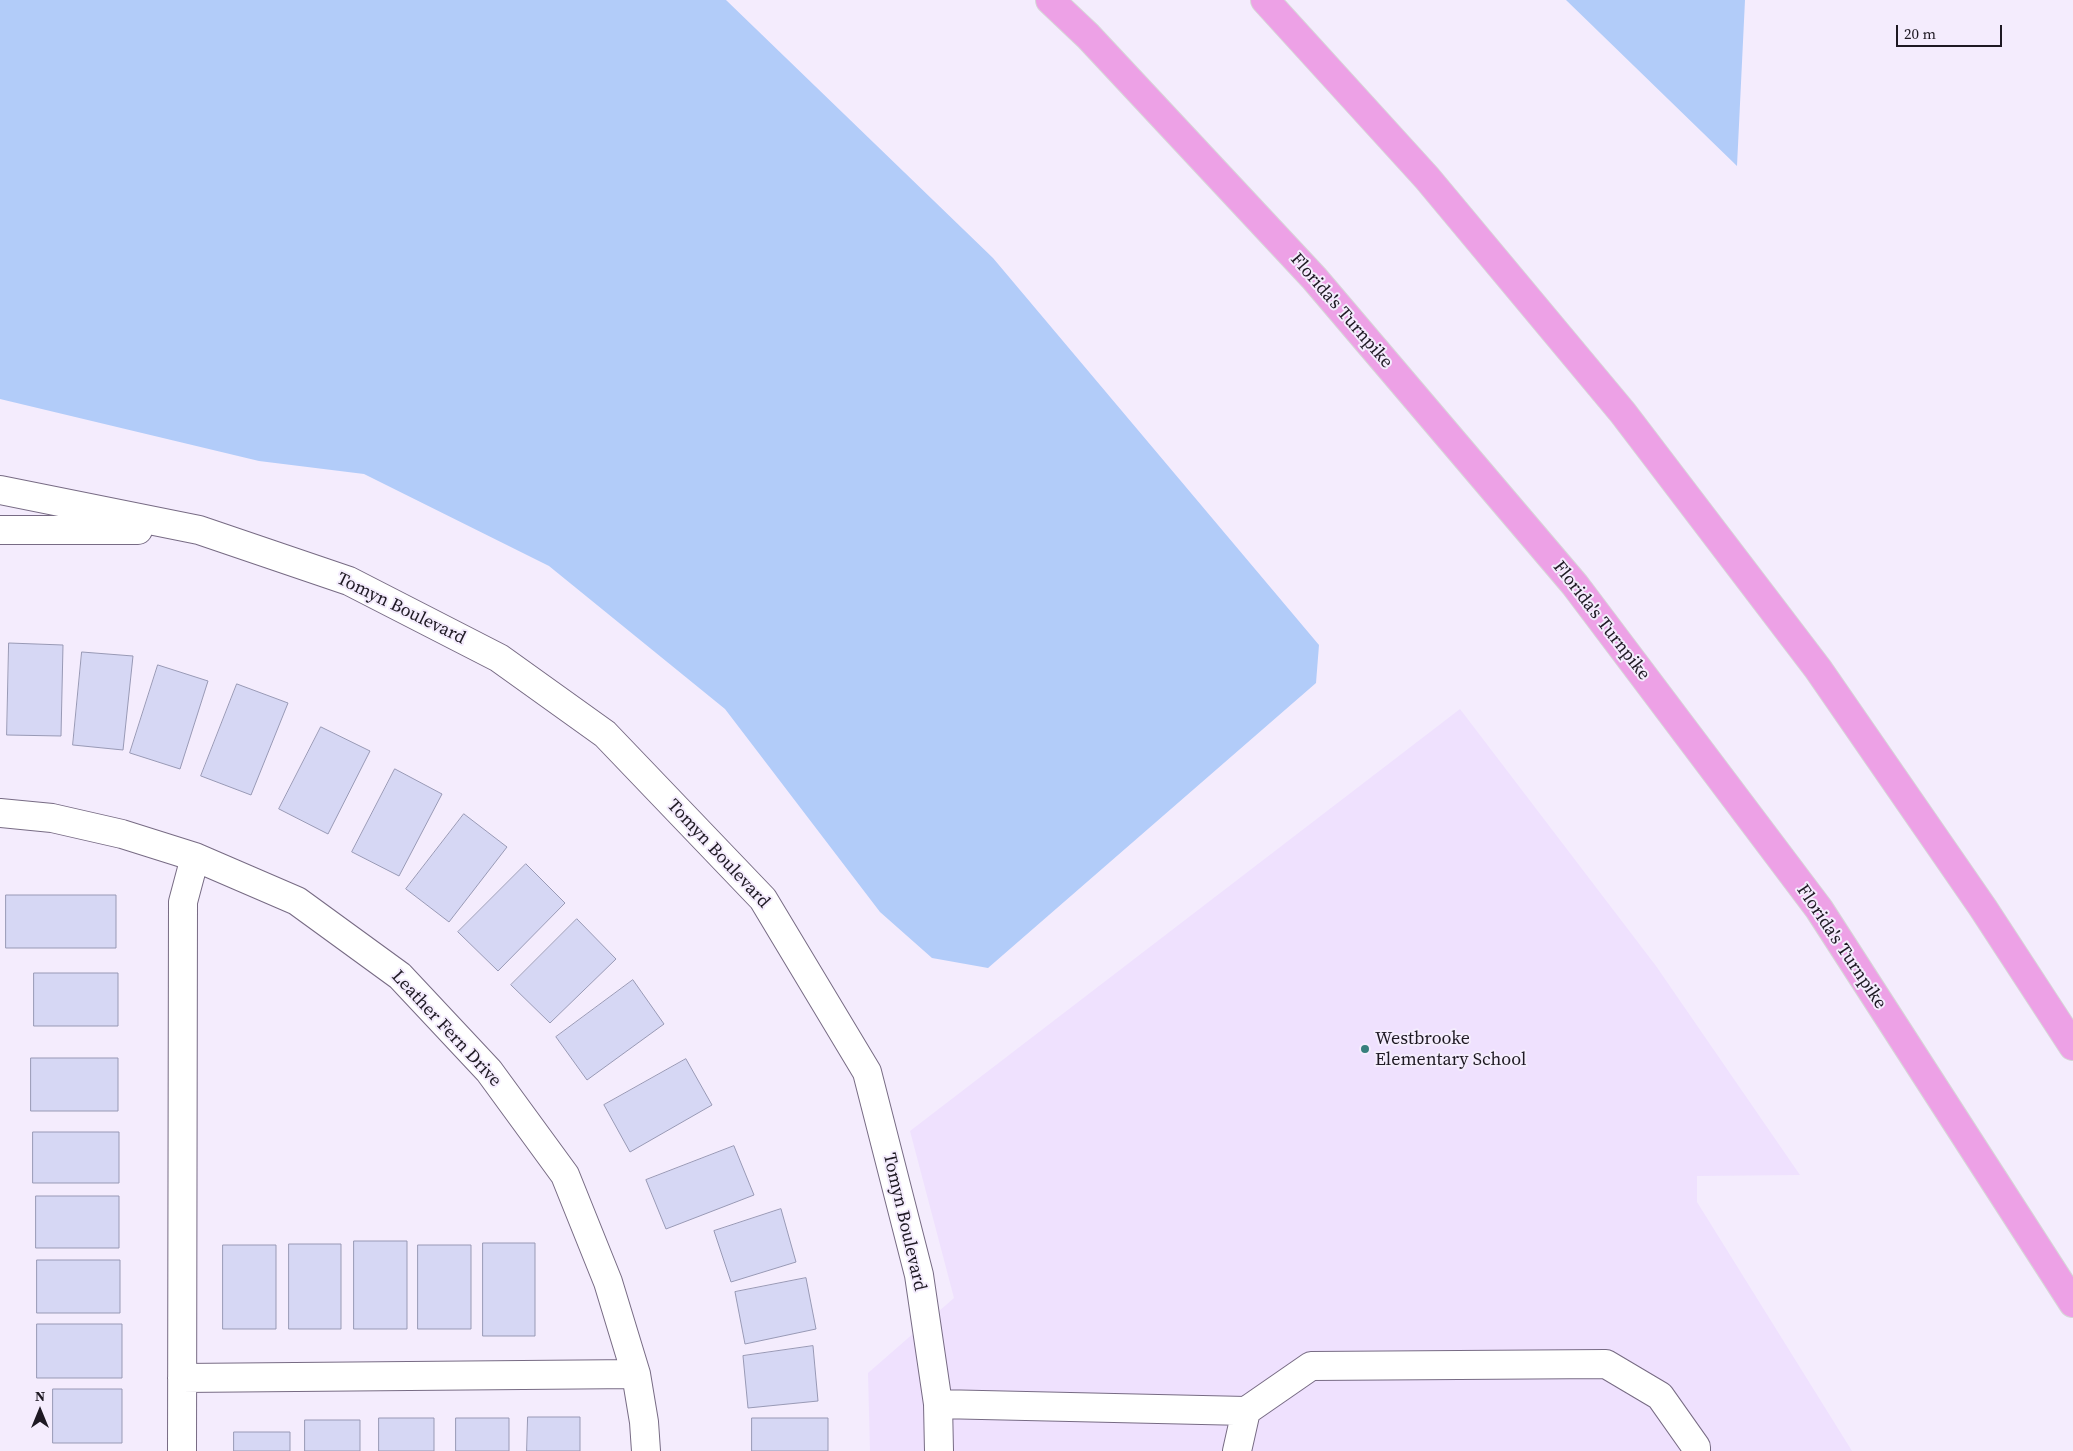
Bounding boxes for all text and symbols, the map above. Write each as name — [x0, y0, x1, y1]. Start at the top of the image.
scale bar — [1898, 15, 2004, 47]
text: 20 m — [1904, 23, 1936, 44]
street label: Florida's Turnpike — [1285, 249, 1397, 373]
street label: Florida's Turnpike — [1548, 557, 1654, 685]
street label: Tomyn Boulevard — [333, 568, 469, 650]
street label: Tomyn Boulevard — [662, 795, 774, 913]
street label: Florida's Turnpike — [1791, 881, 1891, 1013]
street label: Leather Fern Drive — [386, 966, 506, 1092]
place label: Westbrooke Elementary School — [1375, 1028, 1526, 1070]
marker: Westbrooke Elementary School — [1359, 1043, 1371, 1055]
street label: Tomyn Boulevard — [878, 1151, 930, 1293]
north arrow — [15, 1386, 65, 1436]
text: N — [35, 1386, 45, 1406]

